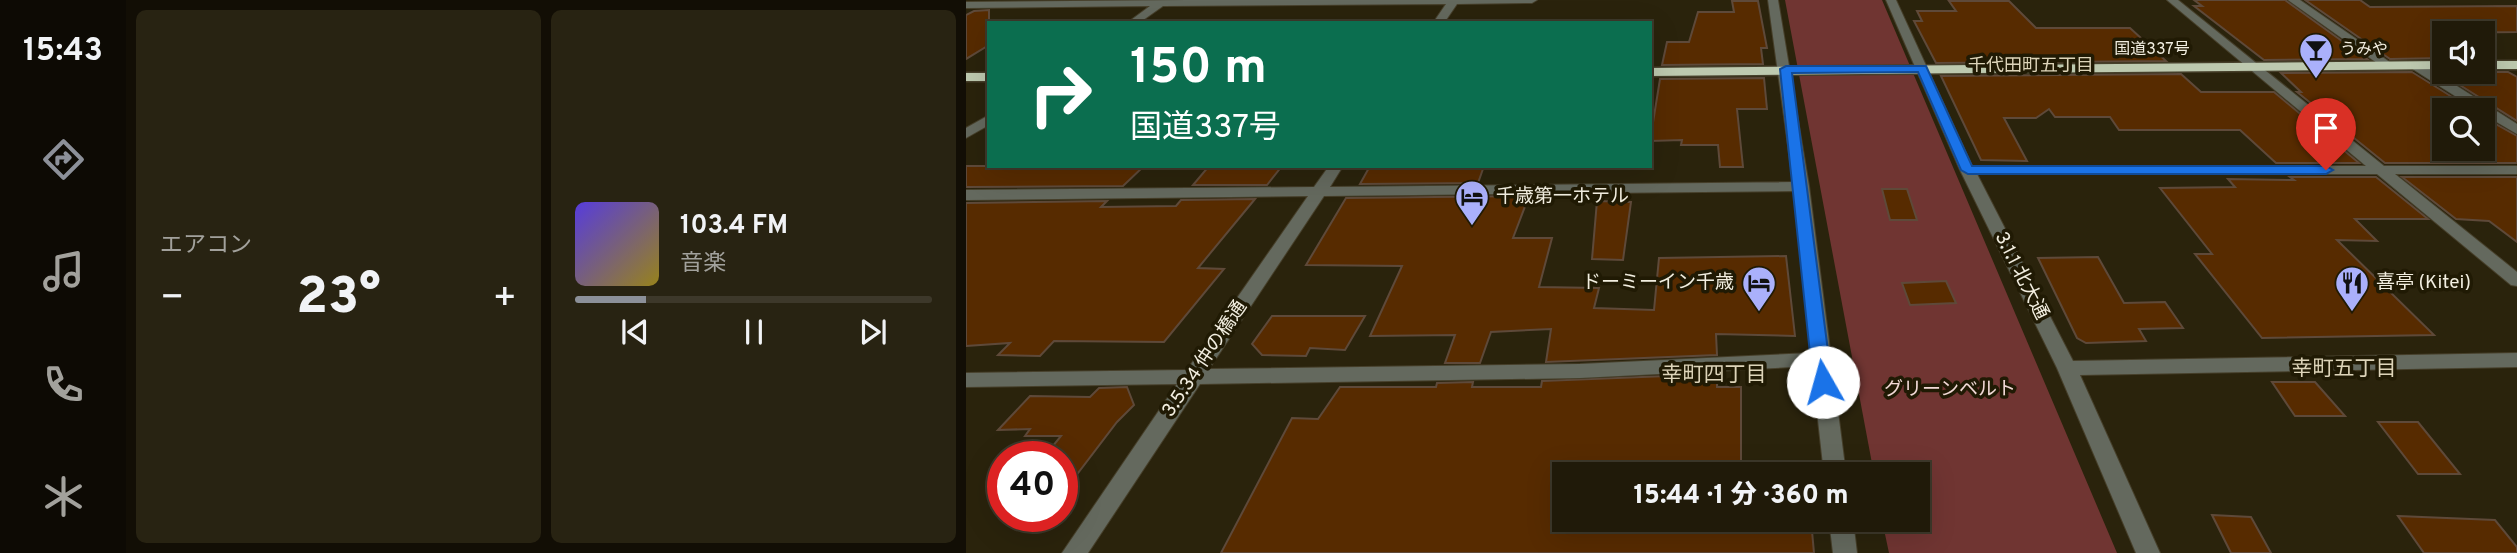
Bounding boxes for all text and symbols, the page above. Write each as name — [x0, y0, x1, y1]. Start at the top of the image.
map controls — [2432, 21, 2495, 161]
button: sound — [2432, 21, 2495, 84]
bar icon: うみや — [2297, 31, 2335, 80]
text: 15:43 — [23, 32, 103, 72]
text: 150 m — [1130, 39, 1267, 101]
street label: 国道337号 — [2114, 40, 2190, 60]
place label: うみや — [2340, 40, 2388, 60]
icon: right — [1015, 49, 1106, 140]
district label: 千代田町五丁目 — [1968, 55, 2094, 78]
pin — [2296, 98, 2356, 170]
button: search — [2432, 98, 2495, 161]
text: 国道337号 — [1130, 109, 1281, 149]
icon: arrive — [2307, 109, 2345, 147]
icon: directions — [39, 135, 88, 184]
hotel icon: 千歳第一ホテル — [1453, 178, 1491, 227]
place label: 千歳第一ホテル — [1496, 185, 1629, 209]
text: 103.4 FM — [680, 210, 788, 243]
street label: 3.1.1 北大通 — [1989, 228, 2053, 324]
text: エアコン — [160, 232, 252, 261]
icon: music — [39, 247, 88, 296]
text: 音楽 — [680, 250, 726, 279]
hotel icon: ドーミーイン千歳 — [1740, 264, 1778, 313]
restaurant icon: 喜亭 (Kitei) — [2333, 264, 2371, 313]
text: 23° — [296, 266, 381, 332]
place label: ドーミーイン千歳 — [1582, 271, 1734, 295]
place label: 喜亭 (Kitei) — [2376, 271, 2471, 295]
text: − — [160, 275, 185, 324]
text: + — [492, 275, 517, 324]
street label: 3.5.34 仲の橋通 — [1157, 296, 1253, 422]
icon: previous — [616, 313, 654, 351]
icon: pause — [735, 313, 773, 351]
icon: next — [854, 313, 892, 351]
position arrow — [1786, 345, 1860, 419]
district label: 幸町五丁目 — [2292, 356, 2397, 383]
icon: phone — [39, 360, 88, 409]
district label: 幸町四丁目 — [1662, 362, 1767, 389]
park label: グリーンベルト — [1884, 378, 2016, 402]
speed limit sign: 40 — [987, 441, 1078, 532]
icon: climate — [39, 472, 88, 521]
text: 15:44 · 1 分 · 360 m — [1633, 480, 1849, 513]

